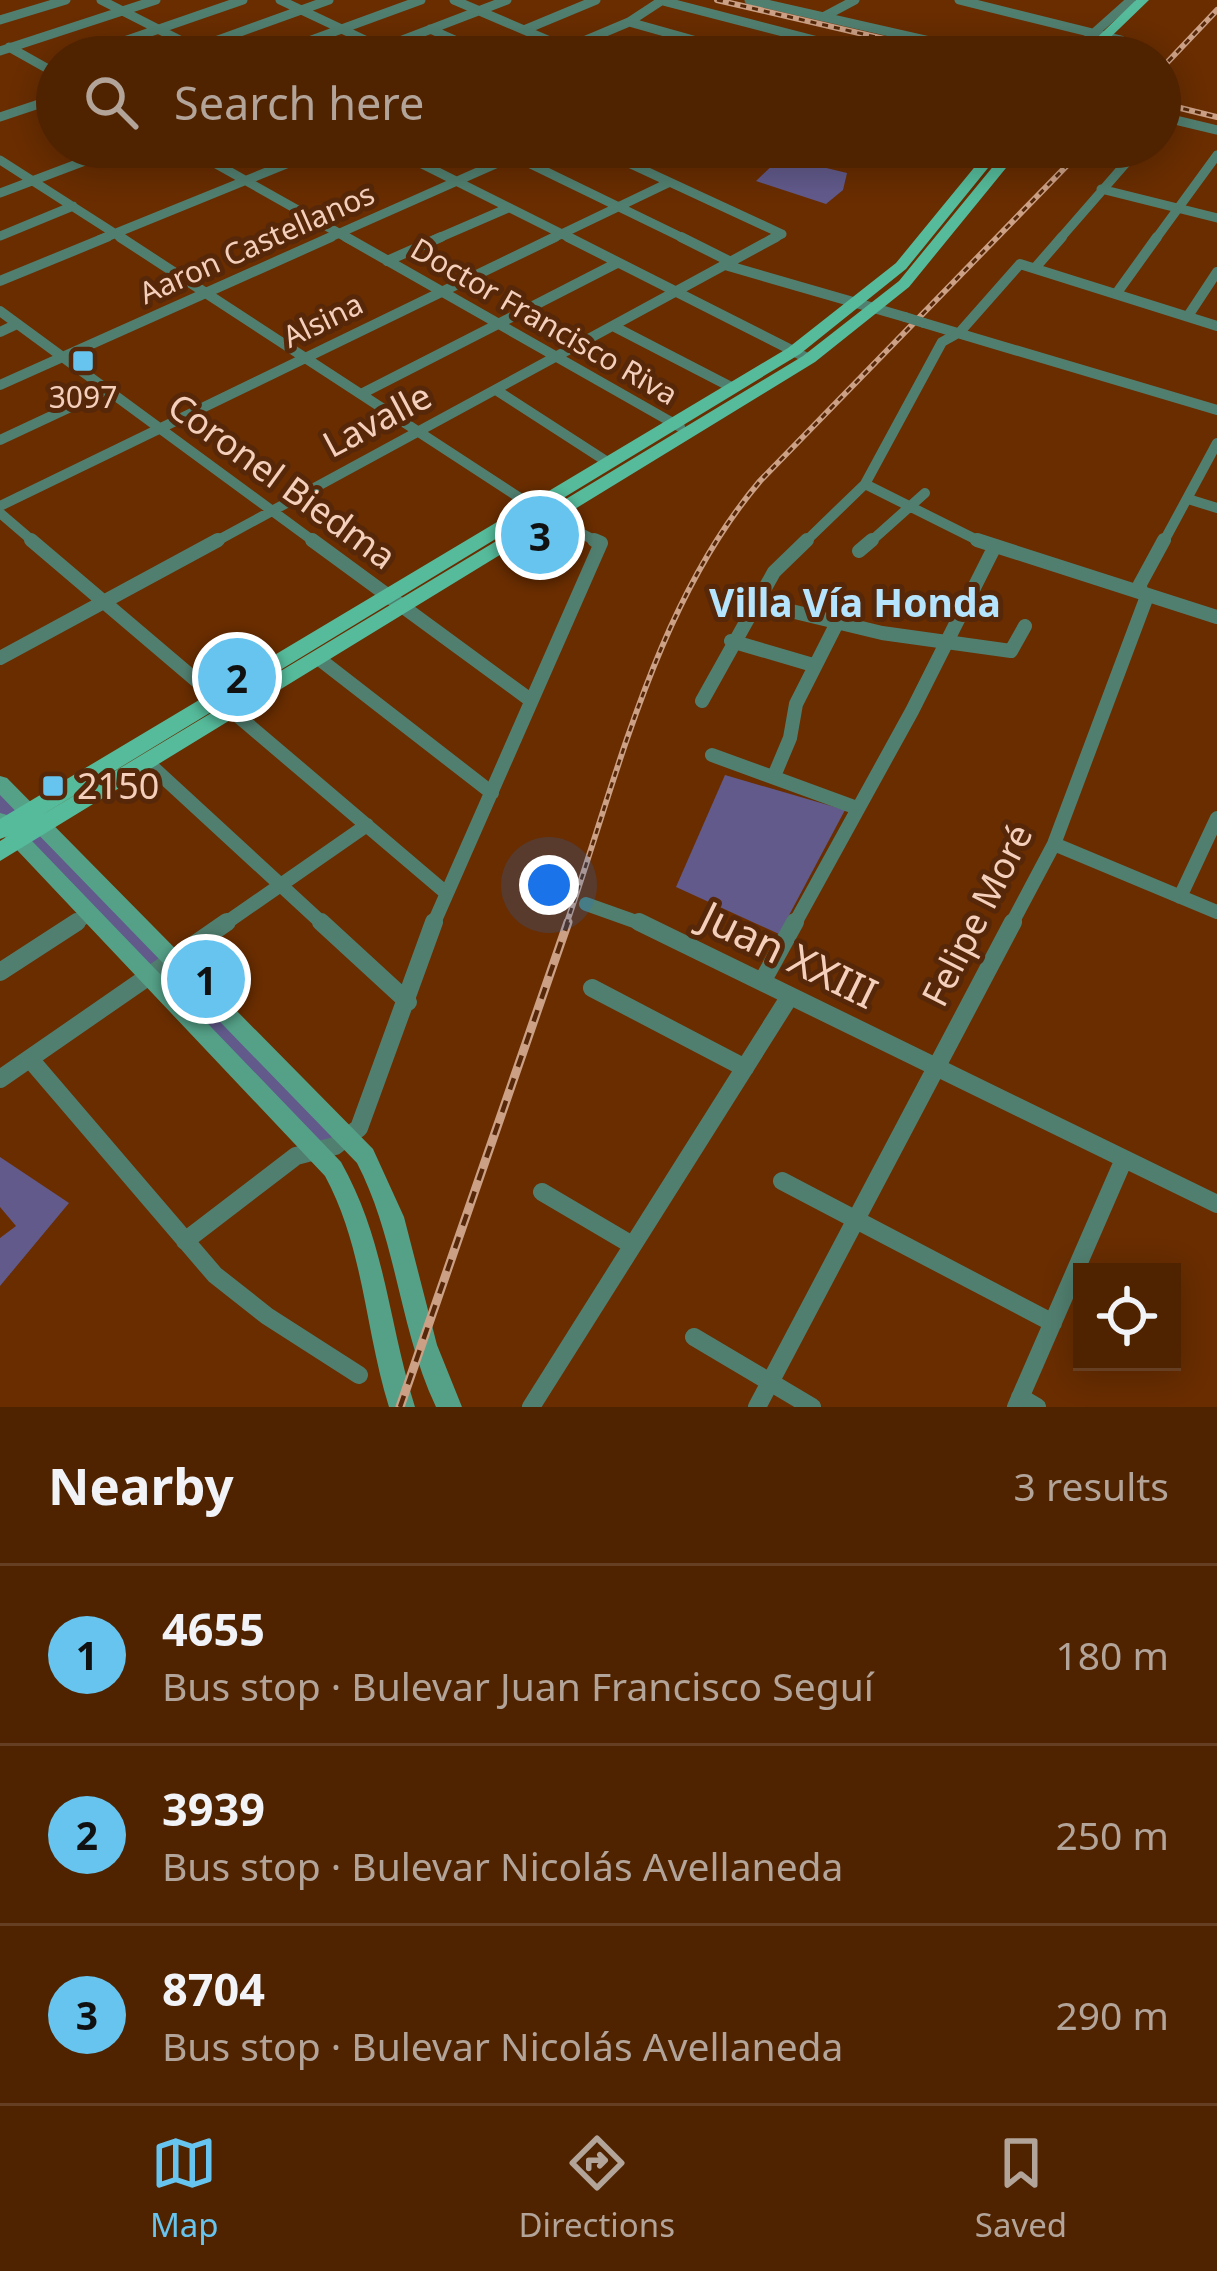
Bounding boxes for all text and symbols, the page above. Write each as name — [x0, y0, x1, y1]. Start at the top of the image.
search box — [36, 36, 1181, 168]
icon: search — [78, 69, 144, 135]
text: Search here — [174, 72, 424, 133]
street label: Aaron Castellanos — [132, 172, 381, 313]
street label: Doctor Francisco Riva — [404, 228, 686, 414]
street label: Alsina — [275, 283, 369, 357]
marker: 3097 — [70, 348, 96, 374]
street label: Lavalle — [314, 371, 440, 469]
place label: 3097 — [49, 376, 117, 417]
street label: Coronel Biedma — [158, 381, 406, 580]
pin: 3 — [501, 490, 579, 580]
district label: Villa Vía Honda — [709, 575, 1001, 628]
pin: 2 — [198, 632, 276, 722]
place label: 2150 — [77, 761, 159, 810]
marker: 2150 — [40, 773, 66, 799]
street label: Felipe Moré — [910, 815, 1043, 1014]
your location — [519, 855, 579, 915]
street label: Juan XXIII — [688, 885, 887, 1021]
pin: 1 — [167, 934, 245, 1024]
map controls — [1073, 1263, 1181, 1371]
button: locate — [1073, 1263, 1181, 1371]
text: Nearby — [48, 1450, 234, 1520]
text: 3 results — [1014, 1459, 1169, 1512]
text: 4655 — [162, 1598, 265, 1659]
text: 1 — [76, 1628, 98, 1681]
text: 180 m — [1055, 1628, 1169, 1681]
text: Bus stop · Bulevar Juan Francisco Seguí — [162, 1659, 874, 1712]
text: 3939 — [162, 1778, 265, 1839]
text: 2 — [76, 1808, 98, 1861]
text: 250 m — [1055, 1808, 1169, 1861]
text: Bus stop · Bulevar Nicolás Avellaneda — [162, 1839, 844, 1892]
text: 8704 — [162, 1958, 265, 2019]
text: 3 — [76, 1988, 98, 2041]
text: 290 m — [1055, 1988, 1169, 2041]
text: Bus stop · Bulevar Nicolás Avellaneda — [162, 2019, 844, 2072]
tab: Map — [150, 2130, 219, 2247]
tab: Directions — [518, 2130, 675, 2247]
tab: Saved — [975, 2130, 1067, 2247]

